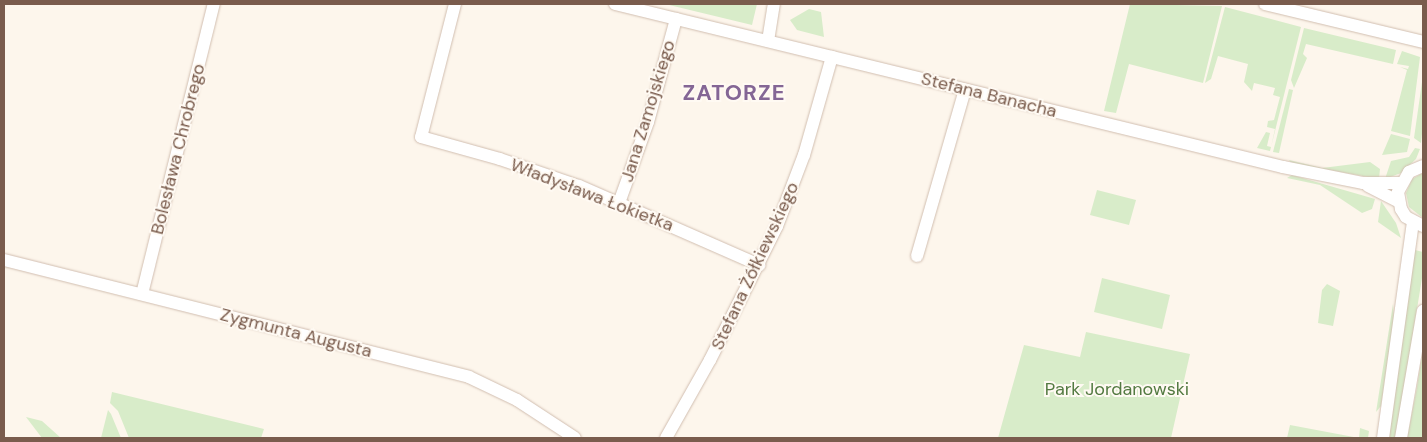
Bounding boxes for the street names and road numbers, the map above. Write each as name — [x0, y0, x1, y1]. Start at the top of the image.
street label: Jana Zamojskiego — [616, 37, 680, 185]
street label: Bolesława Chrobrego — [146, 61, 210, 237]
street label: Stefana Banacha — [919, 68, 1059, 122]
street label: Władysława Łokietka — [507, 154, 677, 236]
street label: Stefana Żółkiewskiego — [707, 179, 803, 353]
street label: Zygmunta Augusta — [218, 304, 374, 362]

